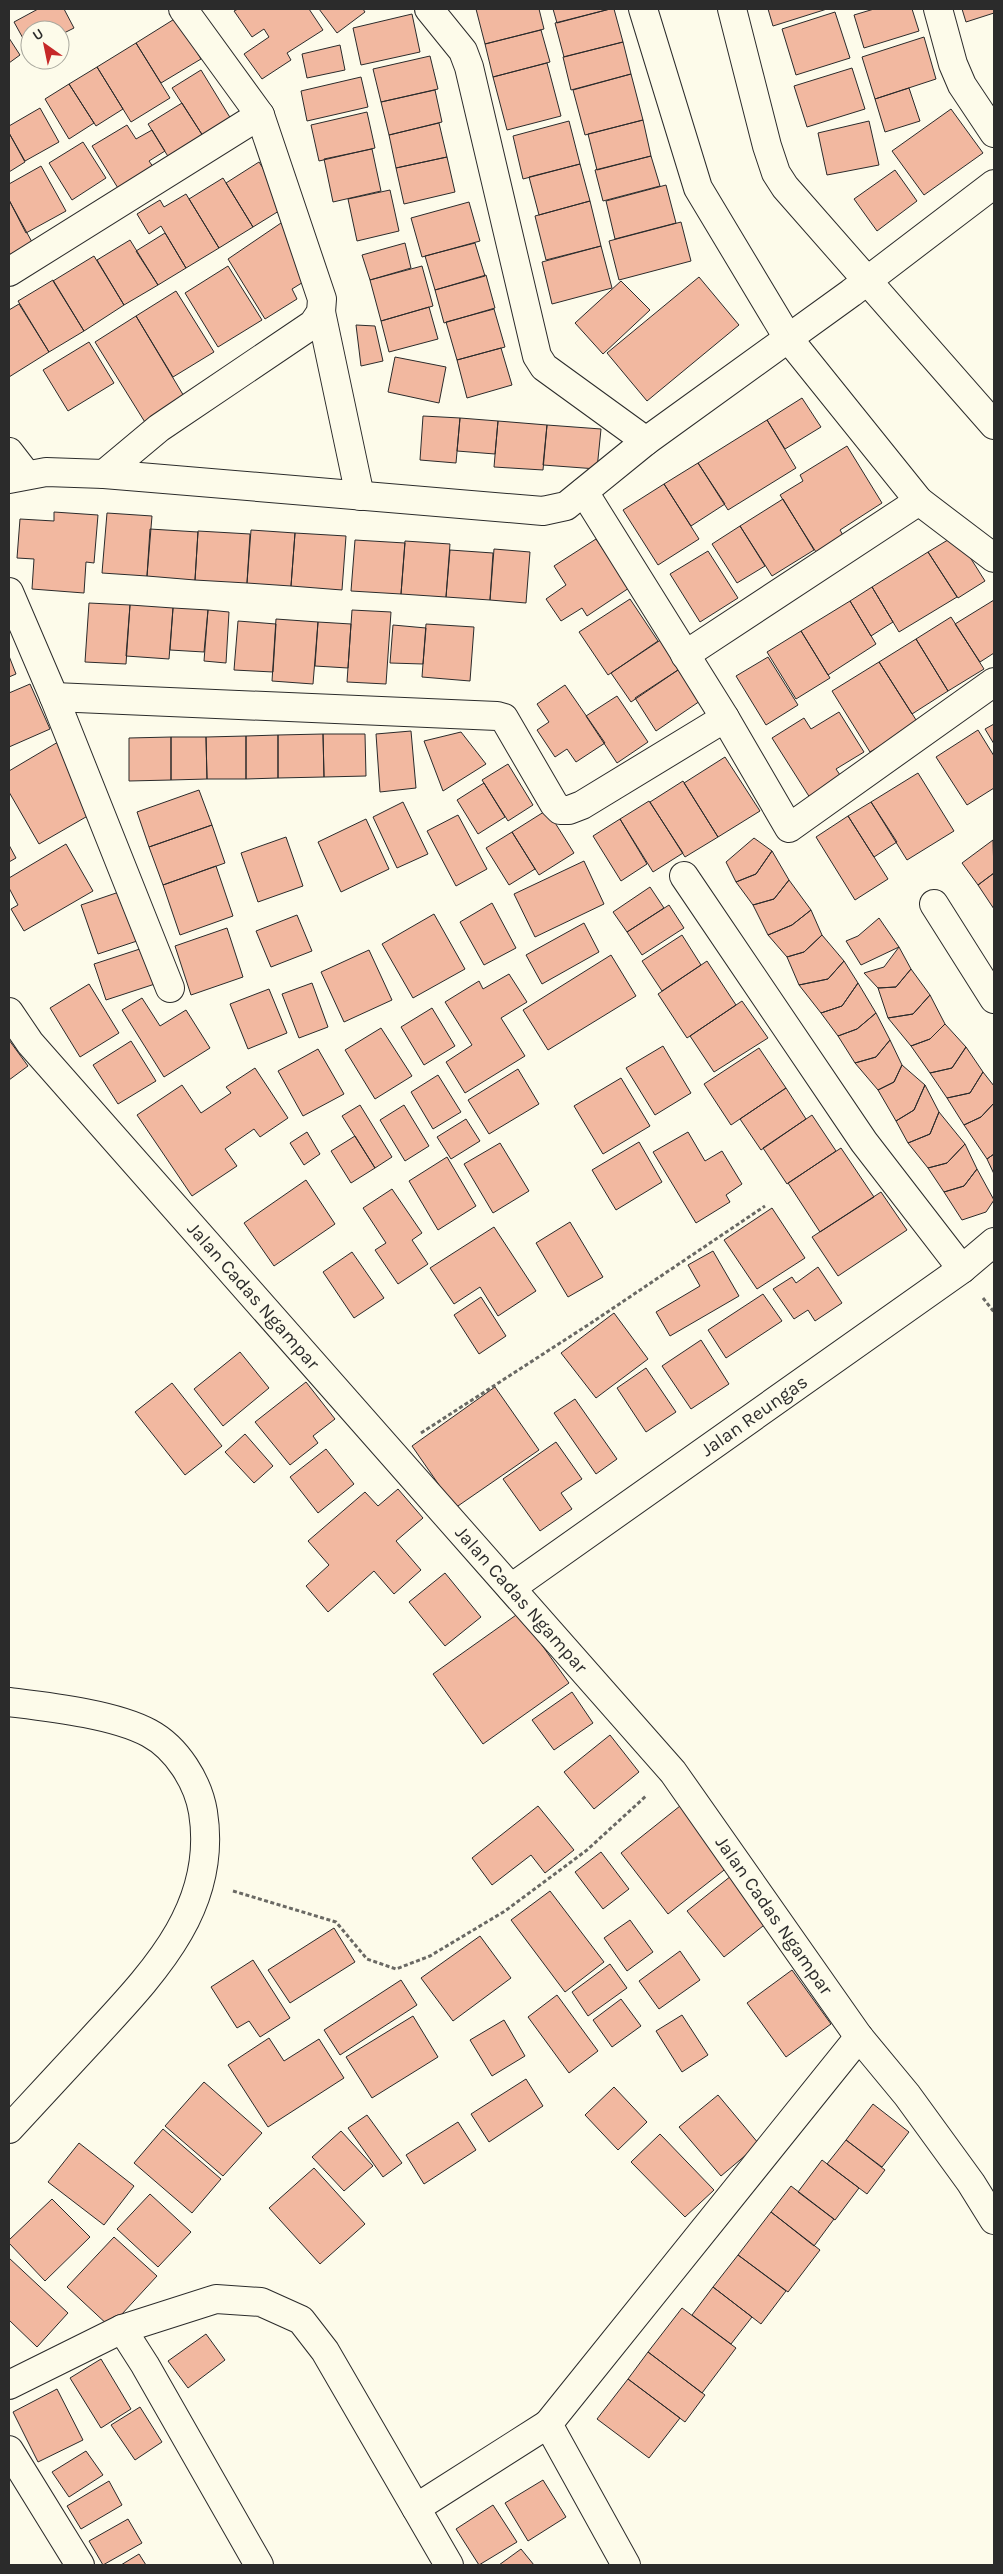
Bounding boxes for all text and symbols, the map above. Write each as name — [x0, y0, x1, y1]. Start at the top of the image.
north arrow — [20, 20, 70, 70]
text: U — [30, 25, 47, 44]
street label: Jalan Cadas Ngampar — [183, 1218, 324, 1374]
street label: Jalan Reungas — [697, 1371, 812, 1461]
street label: Jalan Cadas Ngampar — [451, 1522, 592, 1678]
street label: Jalan Cadas Ngampar — [711, 1832, 837, 1999]

